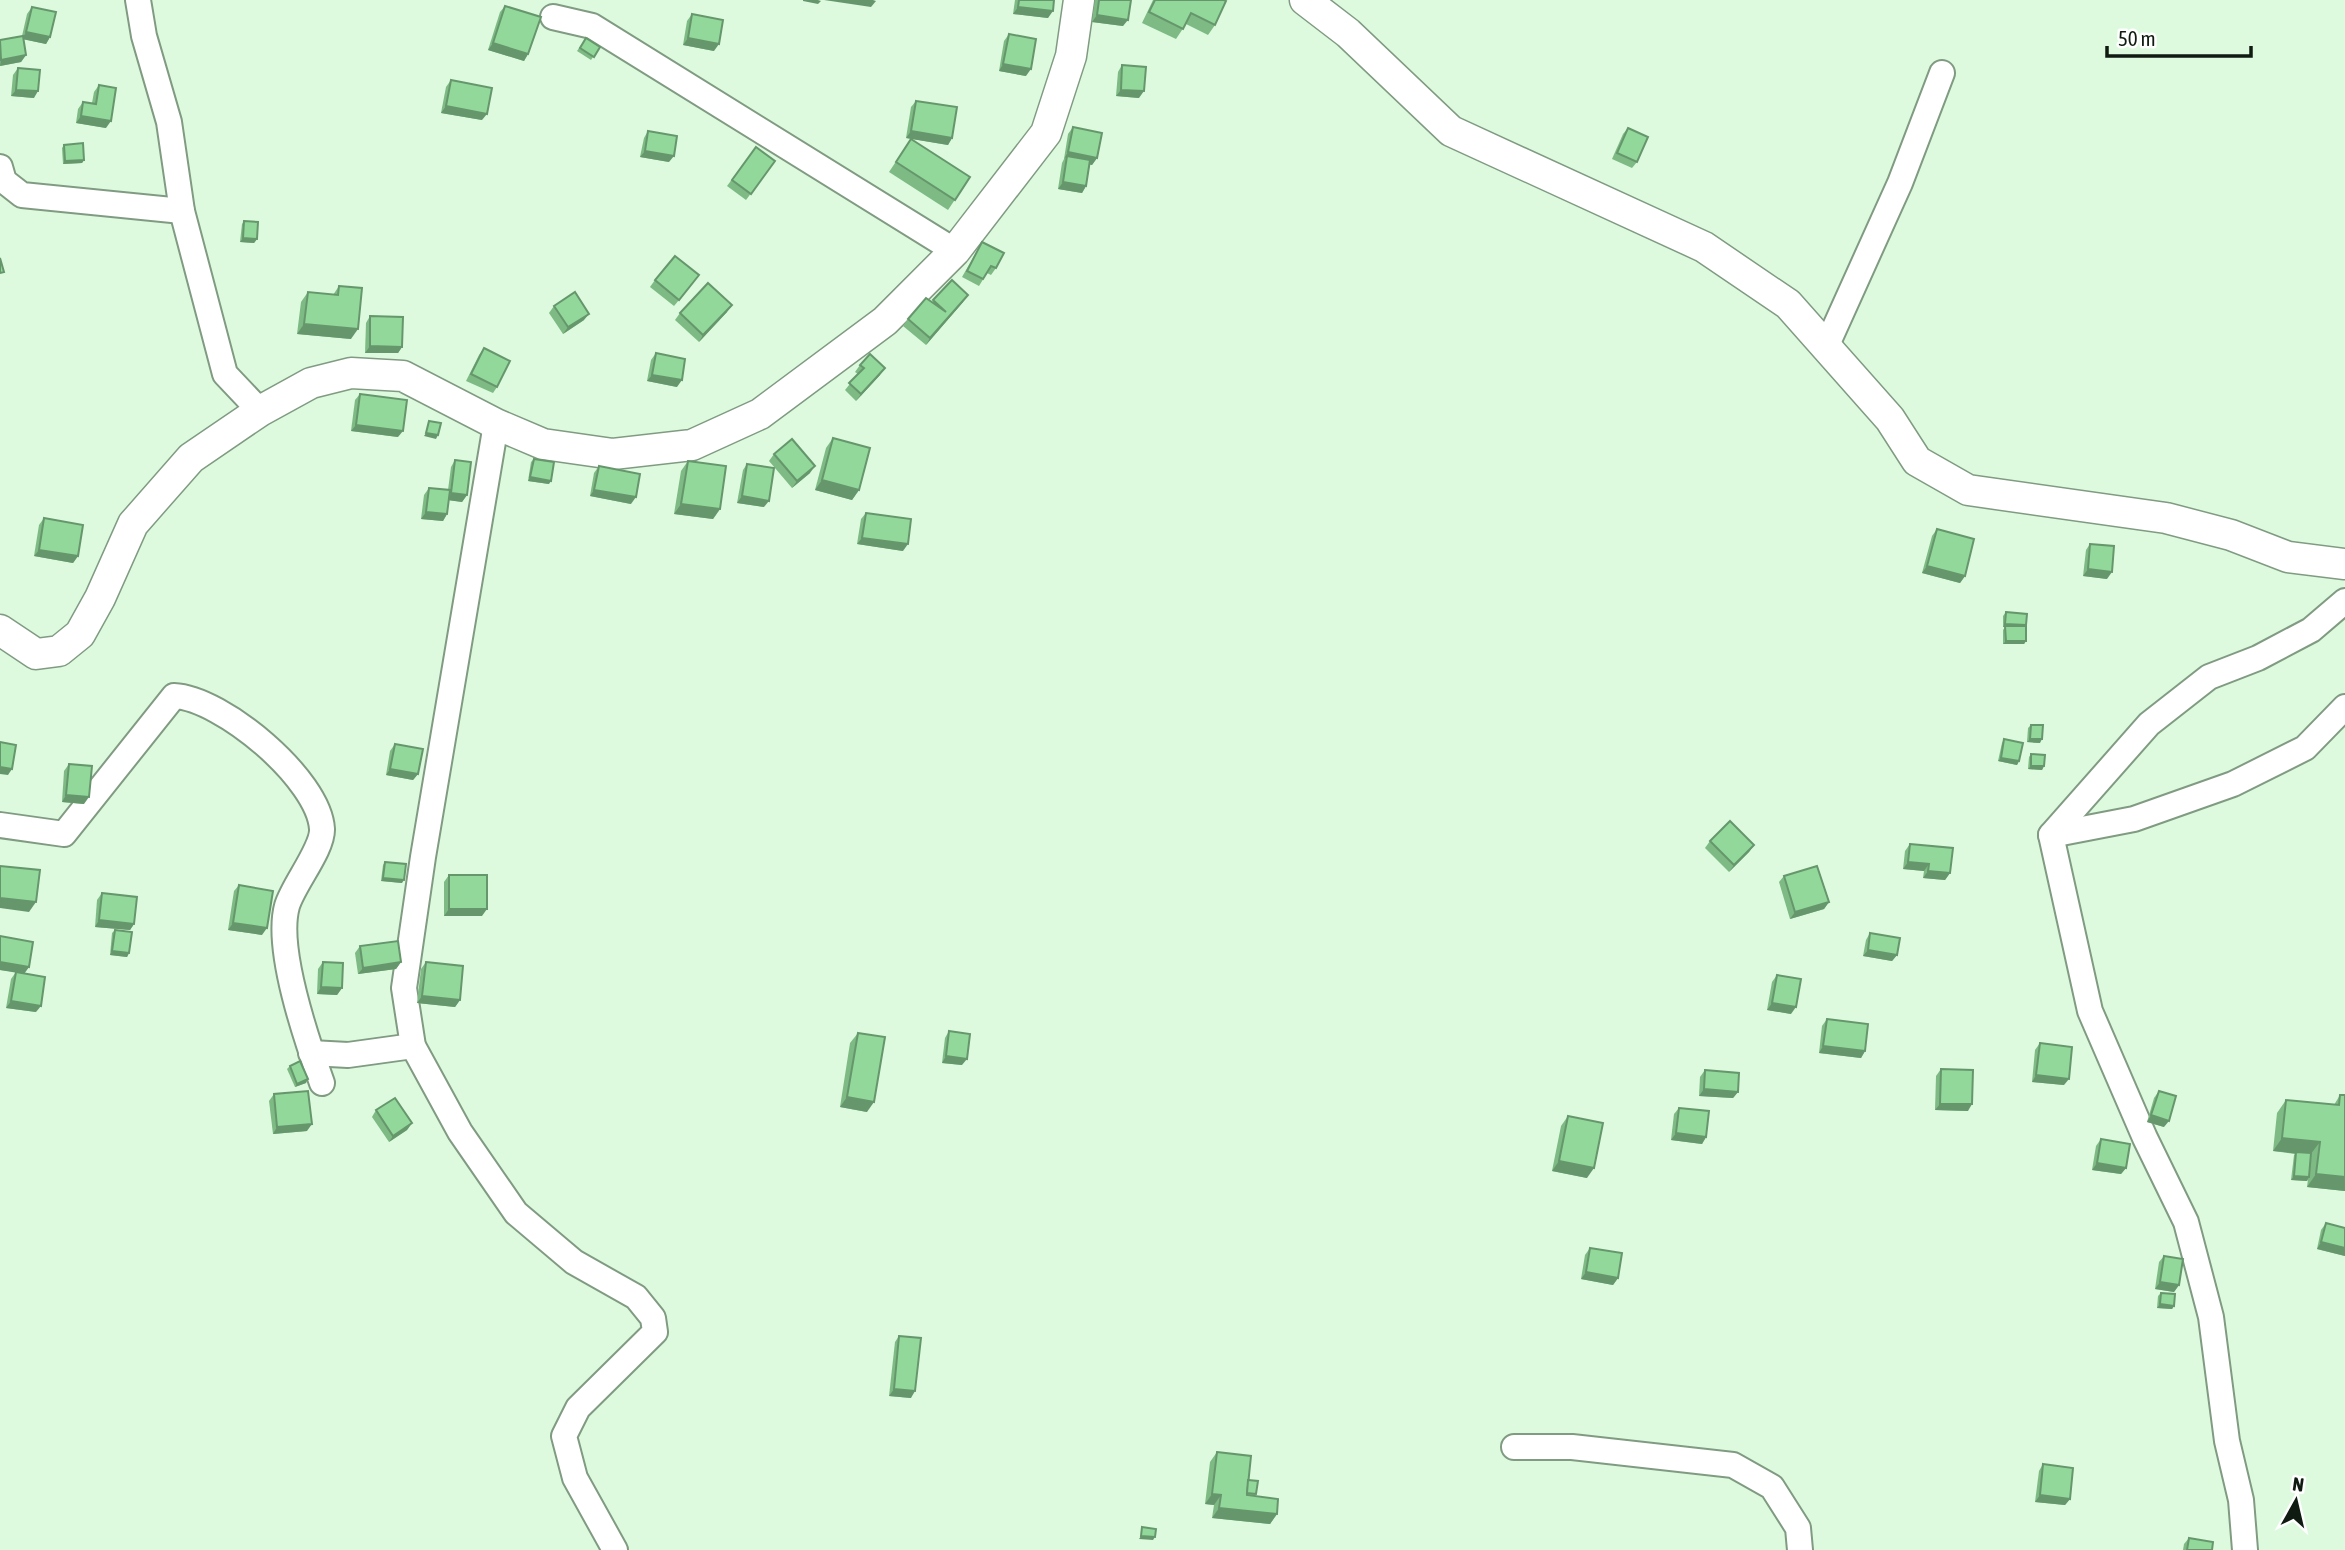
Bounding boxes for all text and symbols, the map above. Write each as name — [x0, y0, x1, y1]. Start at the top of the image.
scale bar — [2107, 14, 2250, 58]
text: 50 m — [2118, 26, 2156, 50]
north arrow — [2261, 1466, 2331, 1536]
text: N — [2291, 1472, 2305, 1496]

